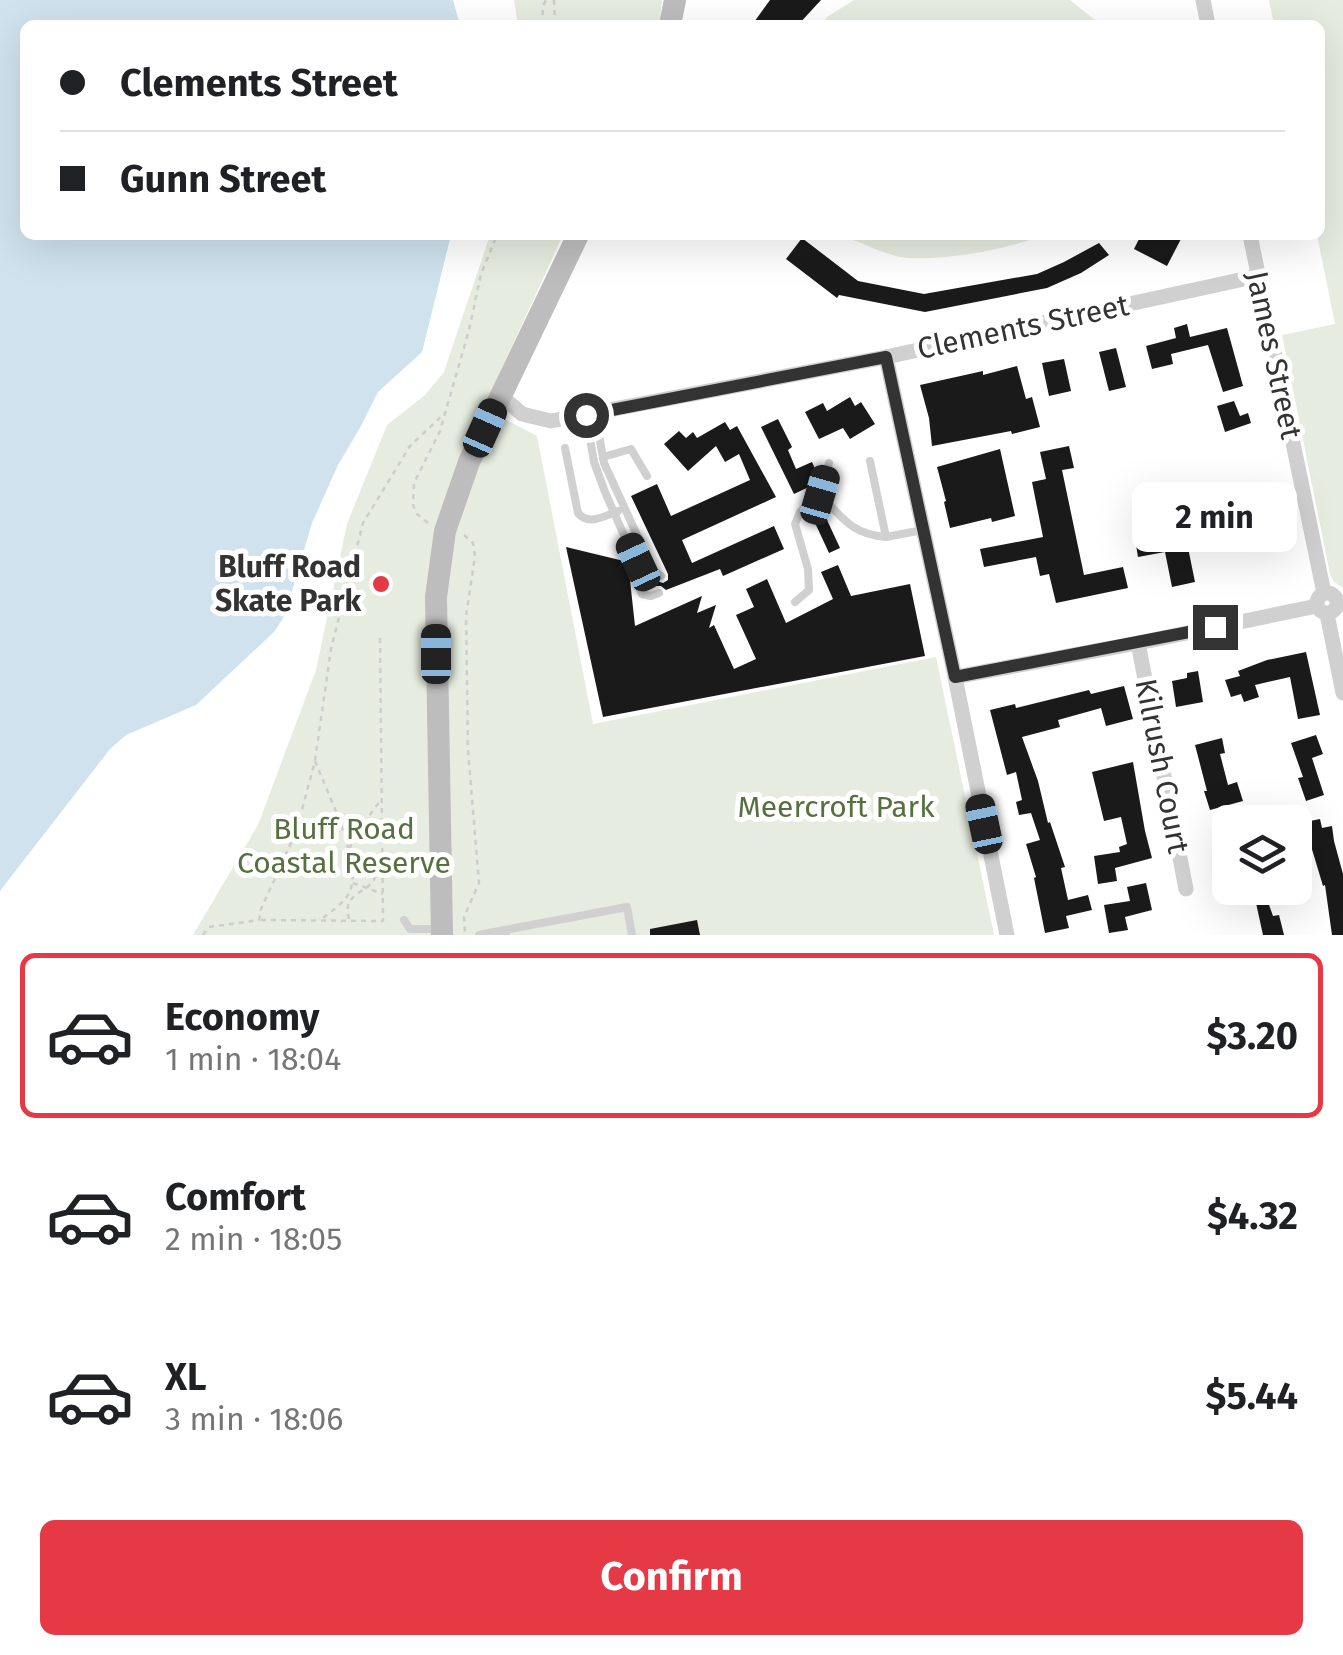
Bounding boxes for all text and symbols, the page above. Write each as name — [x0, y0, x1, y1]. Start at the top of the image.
text: Clements Street — [120, 60, 398, 106]
text: Gunn Street — [120, 156, 326, 202]
street label: James Street — [1239, 268, 1309, 442]
street label: Clements Street — [914, 287, 1132, 367]
route start — [564, 393, 609, 438]
car — [459, 394, 511, 462]
car — [797, 462, 843, 528]
callout: 2 min — [1132, 482, 1298, 552]
text: 2 min — [1175, 498, 1254, 536]
car — [612, 528, 664, 596]
place label: Bluff Road Skate Park — [215, 549, 361, 619]
marker: Bluff Road Skate Park — [370, 573, 392, 595]
route end — [1193, 605, 1238, 650]
car — [421, 624, 451, 684]
street label: Kilrush Court — [1127, 676, 1197, 857]
park label: Meercroft Park — [737, 789, 935, 825]
car — [963, 792, 1005, 856]
map controls — [1212, 805, 1312, 905]
button: layers — [1212, 805, 1312, 905]
park label: Bluff Road Coastal Reserve — [237, 811, 451, 881]
icon: car — [45, 991, 135, 1081]
text: Economy — [165, 994, 320, 1040]
text: $3.20 — [1206, 1013, 1298, 1059]
text: 1 min · 18:04 — [165, 1040, 341, 1078]
icon: car — [45, 1171, 135, 1261]
text: Comfort — [165, 1174, 306, 1220]
text: $4.32 — [1207, 1193, 1298, 1239]
text: 2 min · 18:05 — [165, 1220, 342, 1258]
icon: car — [45, 1351, 135, 1441]
text: XL — [165, 1354, 207, 1400]
text: $5.44 — [1206, 1373, 1298, 1419]
text: 3 min · 18:06 — [165, 1400, 343, 1438]
button: Confirm — [40, 1520, 1303, 1635]

